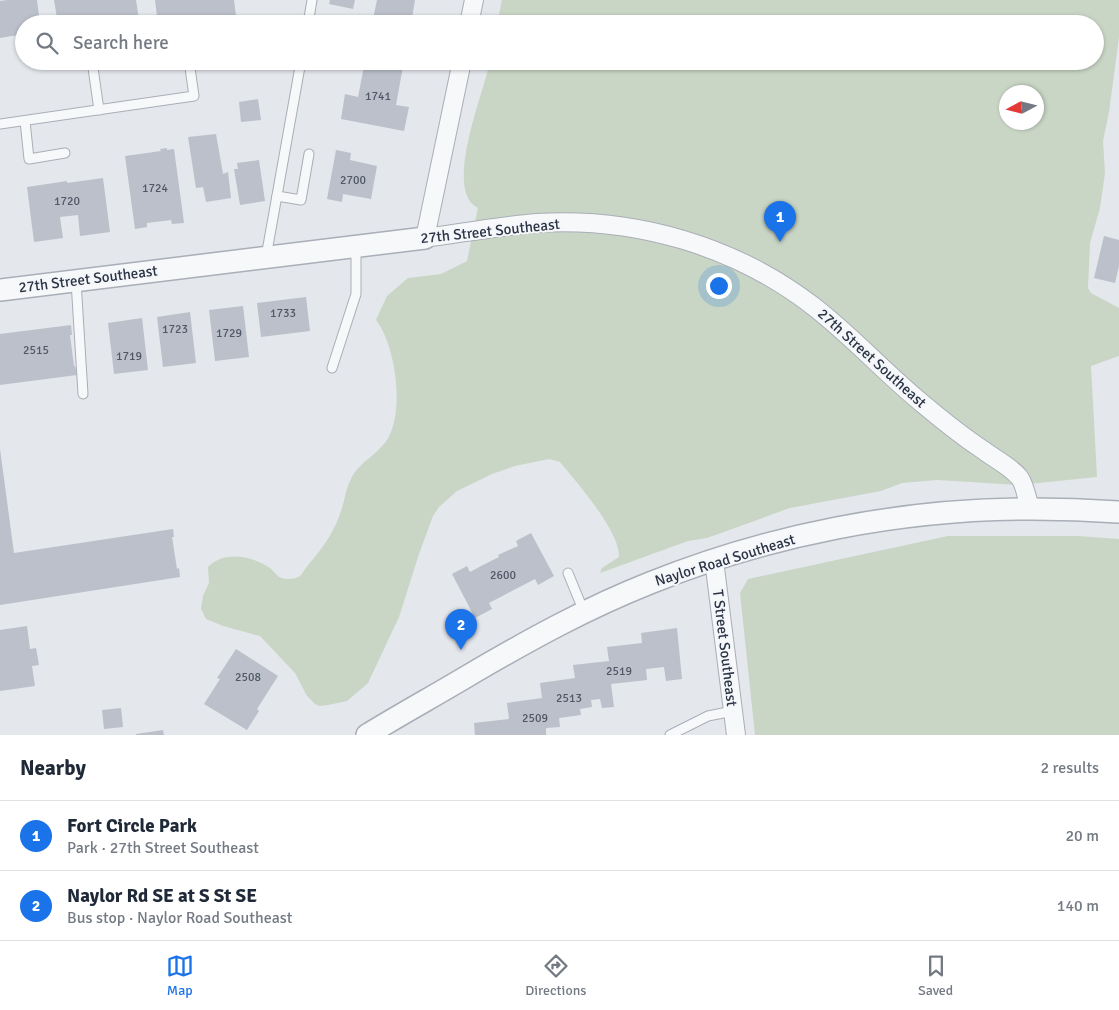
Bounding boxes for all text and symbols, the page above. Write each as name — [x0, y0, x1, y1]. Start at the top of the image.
search box — [15, 15, 1104, 70]
icon: search — [33, 29, 61, 57]
text: Search here — [73, 31, 169, 55]
north arrow — [999, 85, 1044, 130]
house number: 1741 — [365, 89, 391, 104]
house number: 2700 — [340, 173, 366, 188]
house number: 1724 — [142, 181, 168, 196]
house number: 1720 — [54, 194, 80, 209]
pin: 1 — [764, 201, 796, 242]
street label: 27th Street Southeast — [419, 215, 561, 247]
street label: 27th Street Southeast — [17, 262, 159, 296]
your location — [706, 273, 732, 299]
street label: 27th Street Southeast — [814, 304, 930, 412]
house number: 1733 — [270, 306, 296, 321]
house number: 1723 — [162, 322, 188, 337]
house number: 1729 — [216, 326, 242, 341]
house number: 2515 — [23, 343, 49, 358]
house number: 1719 — [116, 349, 142, 364]
street label: Naylor Road Southeast — [653, 530, 797, 590]
house number: 2600 — [490, 568, 516, 583]
street label: T Street Southeast — [709, 588, 741, 708]
pin: 2 — [445, 609, 477, 650]
house number: 2519 — [606, 664, 632, 679]
house number: 2508 — [235, 670, 261, 685]
house number: 2513 — [556, 691, 582, 706]
house number: 2509 — [522, 711, 548, 726]
text: Nearby — [20, 755, 86, 781]
text: 2 results — [1040, 758, 1099, 778]
text: Fort Circle Park — [67, 814, 197, 838]
text: 1 — [32, 826, 40, 846]
text: 20 m — [1065, 826, 1099, 846]
text: Park · 27th Street Southeast — [67, 838, 259, 858]
text: Naylor Rd SE at S St SE — [67, 884, 257, 908]
text: 2 — [32, 896, 40, 916]
text: 140 m — [1057, 896, 1099, 916]
text: Bus stop · Naylor Road Southeast — [67, 908, 292, 928]
tab: Map — [166, 952, 194, 999]
tab: Directions — [525, 952, 586, 999]
tab: Saved — [918, 952, 953, 999]

